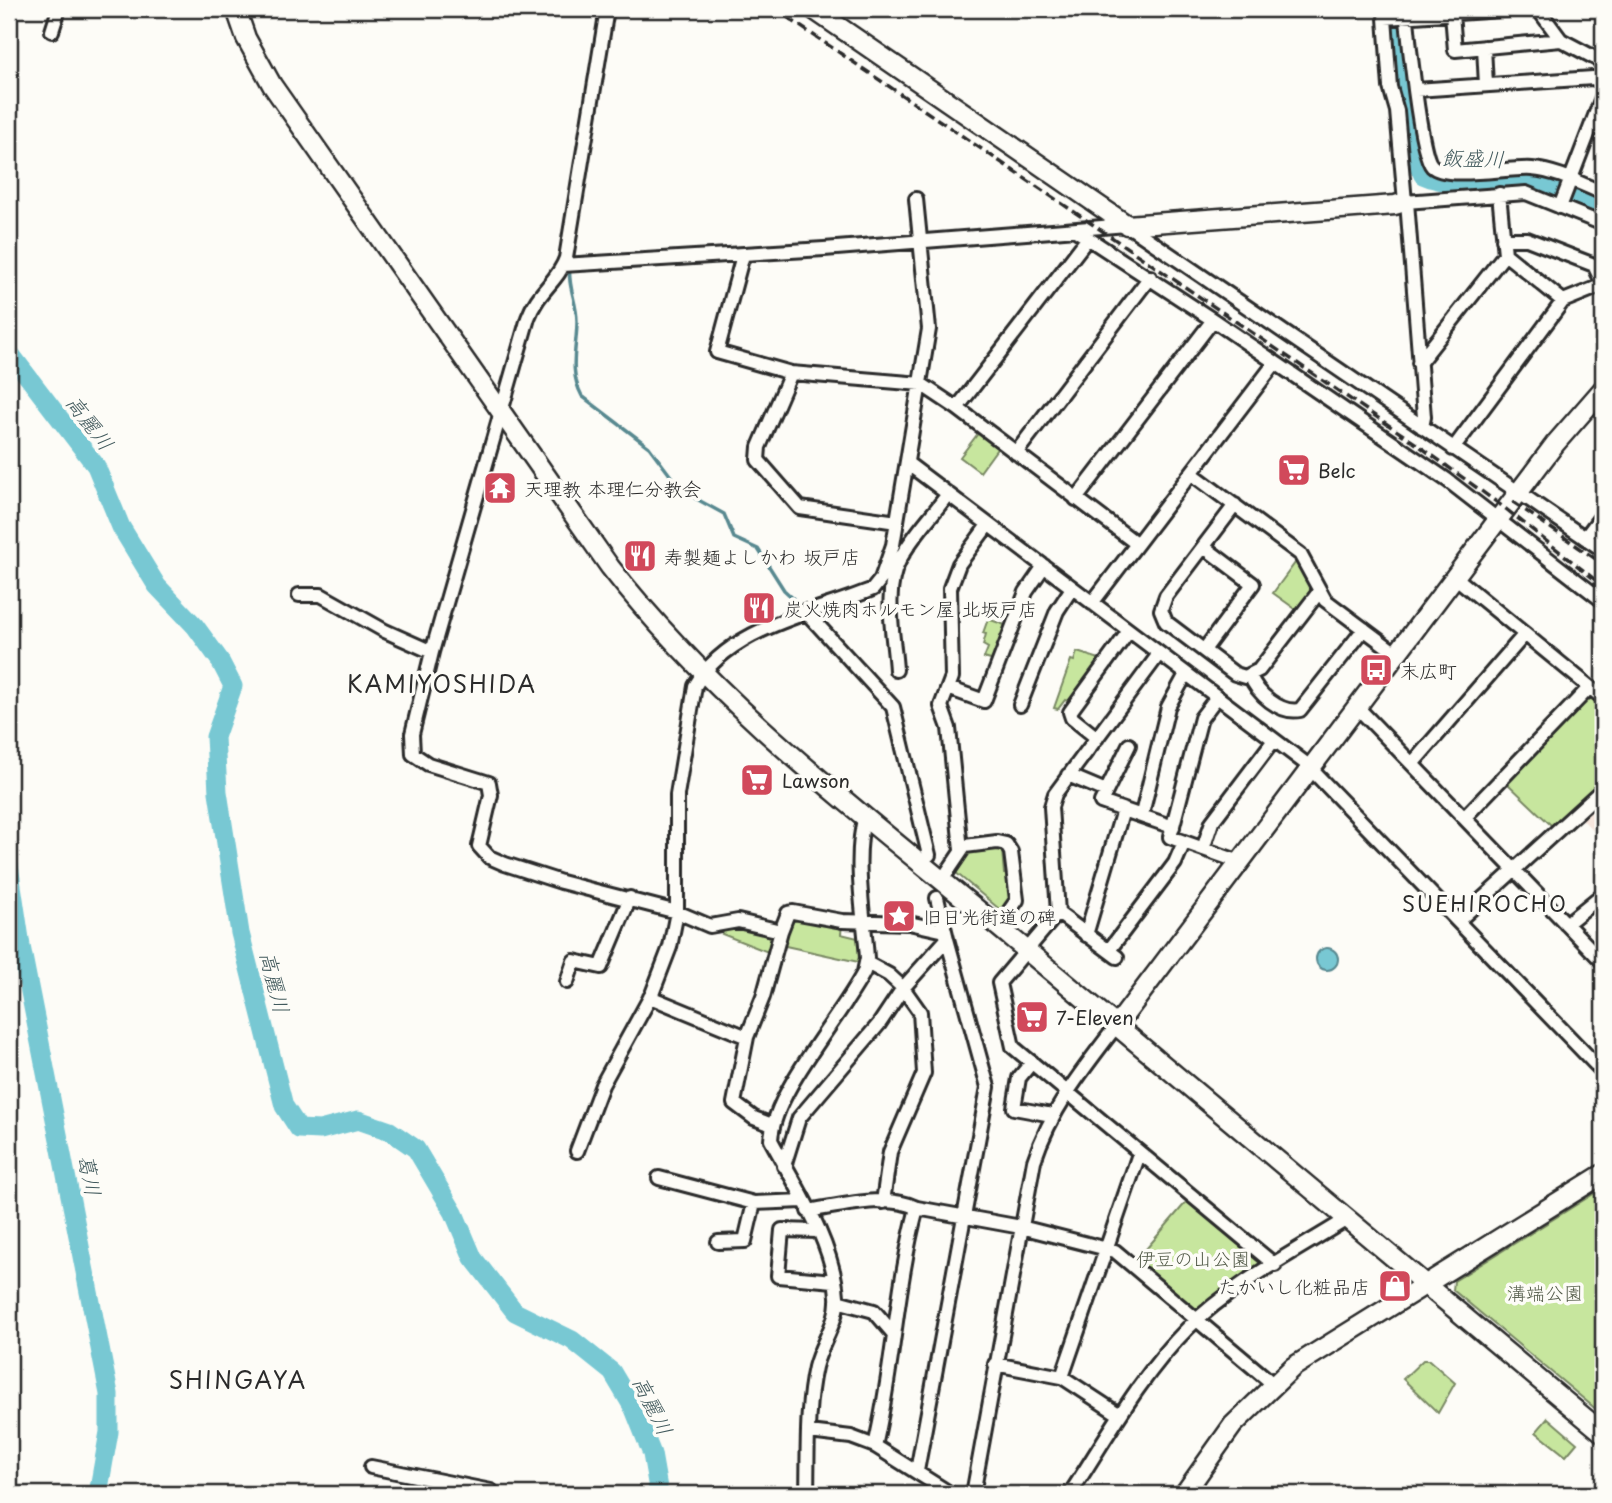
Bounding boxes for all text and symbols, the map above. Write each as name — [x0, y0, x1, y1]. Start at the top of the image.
water label: 飯盛川 — [1441, 140, 1505, 174]
water label: 高麗川 — [59, 387, 123, 457]
supermarket icon: Belc — [1275, 451, 1313, 489]
place label: Belc — [1318, 456, 1355, 484]
temple icon: 天理教 本理仁分教会 — [481, 469, 519, 507]
place label: 天理教 本理仁分教会 — [524, 474, 701, 502]
restaurant icon: 寿製麺よしかわ 坂戸店 — [621, 537, 659, 575]
place label: 寿製麺よしかわ 坂戸店 — [664, 542, 860, 570]
restaurant icon: 炭火焼肉ホルモン屋 北坂戸店 — [740, 589, 778, 627]
place label: 炭火焼肉ホルモン屋 北坂戸店 — [784, 594, 1037, 622]
bus stop icon: 末広町 — [1357, 651, 1395, 689]
place label: 末広町 — [1400, 656, 1457, 684]
district label: KAMIYOSHIDA — [347, 666, 537, 701]
supermarket icon: Lawson — [738, 761, 776, 799]
place label: Lawson — [782, 766, 850, 794]
district label: SUEHIROCHO — [1402, 887, 1568, 919]
place icon: 旧日光街道の碑 — [880, 897, 918, 935]
place label: 旧日光街道の碑 — [923, 902, 1056, 930]
water label: 高麗川 — [253, 948, 299, 1016]
supermarket icon: 7-Eleven — [1013, 998, 1051, 1036]
place label: 7-Eleven — [1056, 1003, 1134, 1031]
water label: 葛川 — [71, 1151, 111, 1199]
park label: 伊豆の山公園 — [1136, 1244, 1250, 1272]
shop icon: たかいし化粧品店 — [1376, 1267, 1414, 1305]
place label: たかいし化粧品店 — [1218, 1272, 1370, 1300]
park label: 溝端公園 — [1507, 1278, 1583, 1306]
district label: SHINGAYA — [169, 1362, 307, 1397]
water label: 高麗川 — [626, 1370, 682, 1440]

